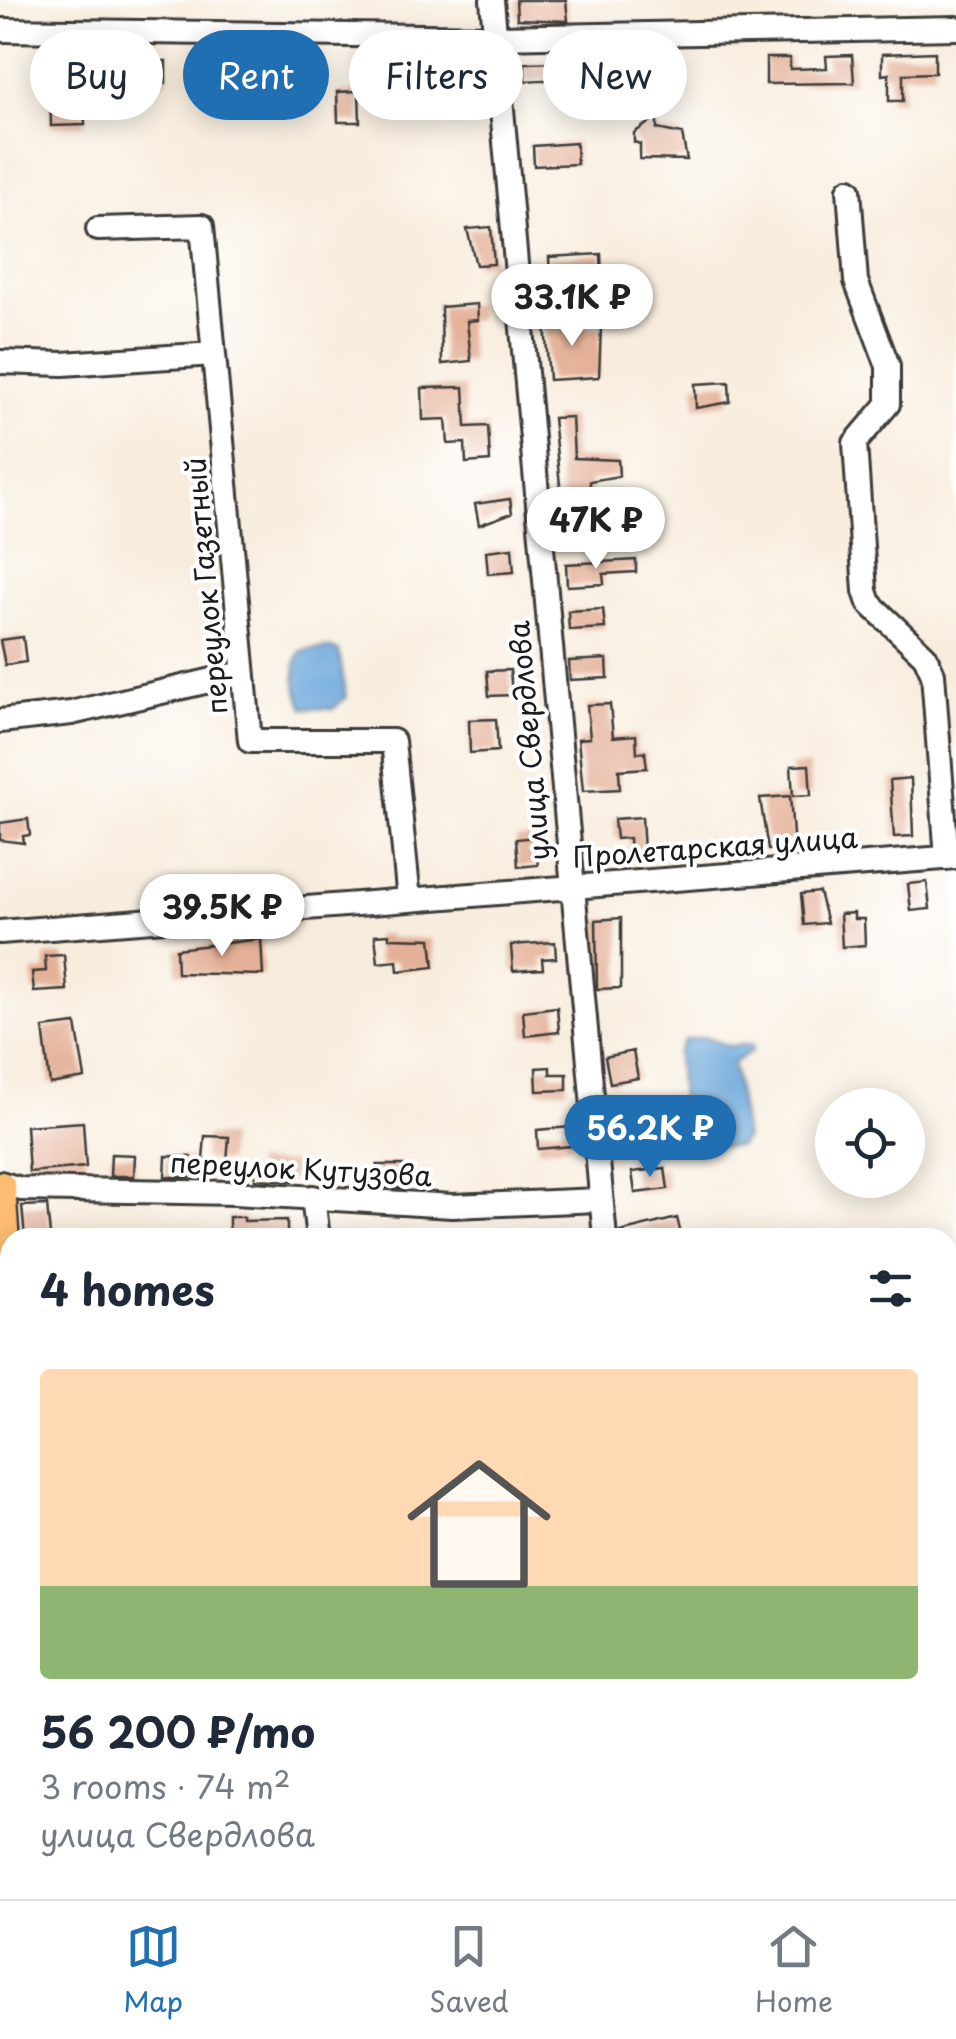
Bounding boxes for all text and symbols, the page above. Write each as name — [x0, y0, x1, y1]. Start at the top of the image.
chip: Buy — [30, 30, 163, 120]
chip: Rent — [183, 30, 329, 120]
chip: Filters — [349, 30, 523, 120]
chip: New — [543, 30, 687, 120]
pin: 33.1K ₽ — [480, 264, 664, 349]
text: 33.1K ₽ — [513, 272, 631, 320]
street label: переулок Газетный — [172, 456, 238, 716]
pin: 47K ₽ — [526, 487, 666, 572]
text: 47K ₽ — [549, 495, 643, 543]
street label: улица Свердлова — [496, 619, 560, 863]
street label: Пролетарская улица — [571, 815, 860, 877]
pin: 39.5K ₽ — [130, 874, 314, 959]
text: 39.5K ₽ — [162, 882, 282, 930]
map controls — [815, 1088, 925, 1198]
button: locate — [815, 1088, 925, 1198]
pin: 56.2K ₽ — [558, 1095, 742, 1180]
text: 56.2K ₽ — [586, 1103, 714, 1151]
street label: переулок Кутузова — [169, 1140, 434, 1196]
text: 4 homes — [40, 1257, 215, 1320]
icon: filters — [863, 1261, 918, 1316]
icon: home — [389, 1434, 569, 1614]
text: 56 200 ₽/mo — [40, 1699, 315, 1762]
text: 3 rooms · 74 m² — [40, 1762, 290, 1810]
text: улица Свердлова — [40, 1810, 315, 1858]
tab: Map — [123, 1919, 183, 2022]
tab: Saved — [429, 1919, 509, 2022]
tab: Home — [755, 1919, 833, 2022]

